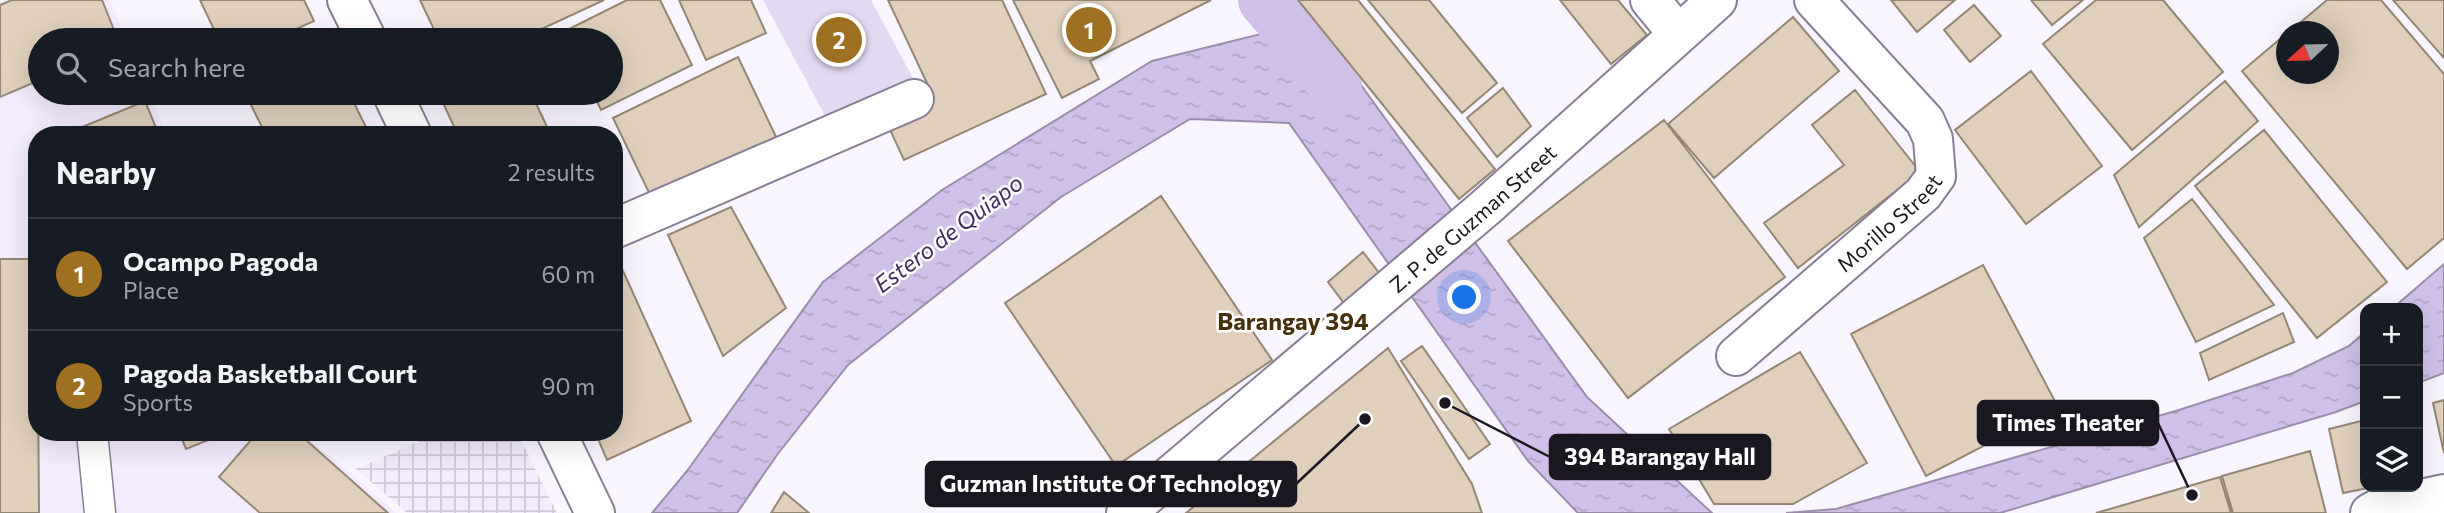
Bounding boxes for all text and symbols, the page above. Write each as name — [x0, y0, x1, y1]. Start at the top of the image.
pin: 1 — [1066, 4, 1112, 56]
pin: 2 — [816, 14, 862, 66]
north arrow — [2276, 21, 2339, 84]
search box — [28, 28, 623, 105]
icon: search — [52, 48, 90, 86]
text: Search here — [108, 51, 246, 82]
street label: Z. P. de Guzman Street — [1384, 138, 1561, 297]
text: Nearby — [56, 153, 156, 190]
text: 2 results — [508, 158, 595, 186]
water label: Estero de Quiapo — [868, 168, 1028, 298]
street label: Morillo Street — [1831, 169, 1946, 276]
text: Ocampo Pagoda — [123, 245, 318, 276]
text: 1 — [74, 260, 84, 288]
text: 60 m — [542, 260, 595, 288]
text: Place — [123, 276, 179, 304]
your location — [1447, 280, 1481, 314]
map controls — [2360, 303, 2423, 492]
button: + — [2360, 303, 2423, 366]
district label: Barangay 394 — [1217, 306, 1369, 335]
text: Pagoda Basketball Court — [123, 357, 417, 388]
button: − — [2360, 366, 2423, 429]
text: 2 — [72, 372, 86, 400]
text: 90 m — [542, 372, 595, 400]
text: Sports — [123, 388, 193, 416]
callout: Times Theater — [1978, 401, 2158, 445]
text: Times Theater — [1992, 408, 2145, 436]
button: layers — [2360, 429, 2423, 492]
callout: 394 Barangay Hall — [1550, 435, 1770, 479]
text: 394 Barangay Hall — [1564, 442, 1756, 470]
callout: Guzman Institute Of Technology — [926, 462, 1296, 506]
text: Guzman Institute Of Technology — [940, 469, 1283, 497]

